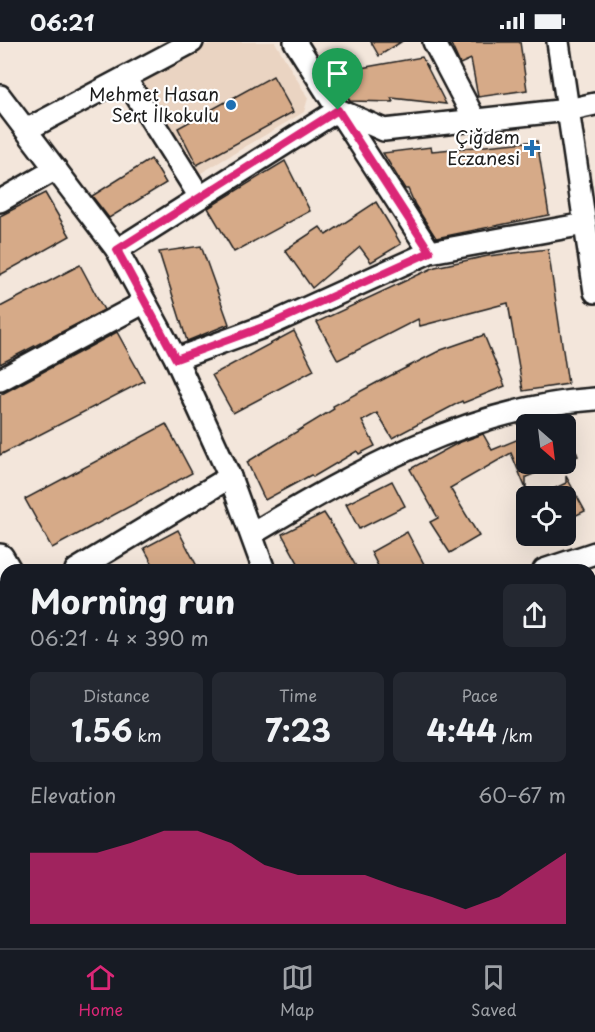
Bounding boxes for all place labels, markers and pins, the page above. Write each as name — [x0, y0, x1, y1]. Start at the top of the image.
pin — [312, 48, 363, 110]
place label: Mehmet Hasan Sert İlkokulu — [89, 80, 219, 128]
marker: Mehmet Hasan Sert İlkokulu — [224, 98, 238, 112]
place label: Çiğdem Eczanesi — [447, 123, 520, 171]
marker: Çiğdem Eczanesi — [525, 141, 539, 155]

